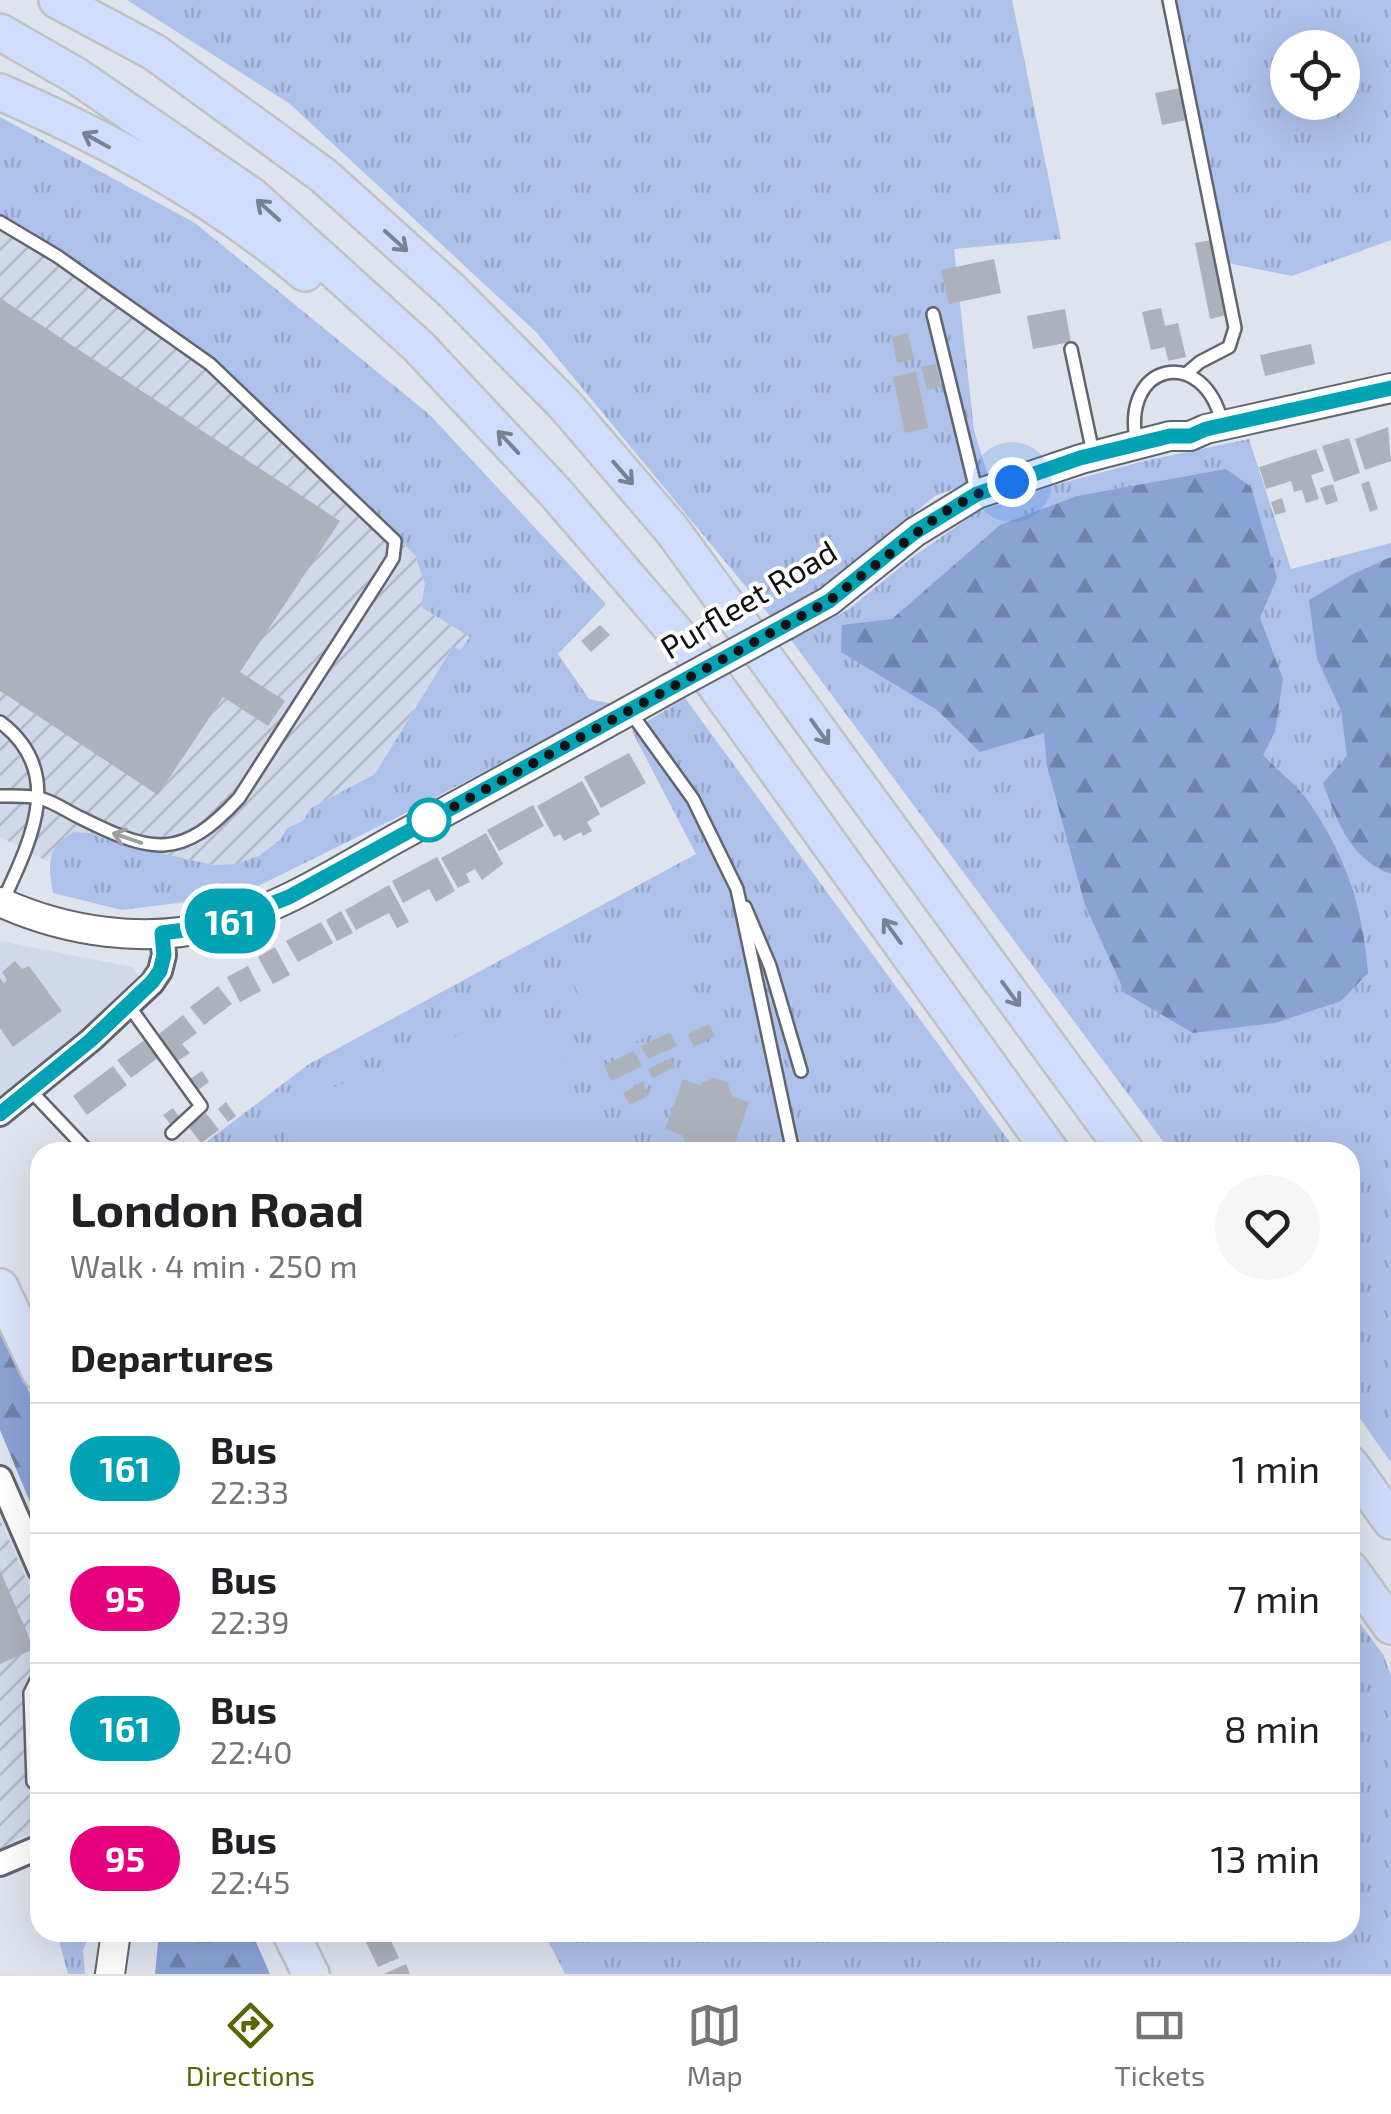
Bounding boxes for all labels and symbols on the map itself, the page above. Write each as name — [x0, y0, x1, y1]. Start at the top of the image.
one-way arrow — [82, 129, 111, 149]
one-way arrow — [256, 199, 281, 222]
one-way arrow — [383, 230, 408, 253]
one-way arrow — [497, 430, 520, 455]
your location — [987, 457, 1037, 507]
one-way arrow — [612, 460, 635, 485]
street label: Purfleet Road — [653, 531, 843, 666]
one-way arrow — [809, 718, 830, 745]
unlabelled marker — [408, 799, 450, 841]
one-way arrow — [112, 828, 143, 846]
line badge: 161 — [172, 888, 288, 954]
one-way arrow — [882, 918, 903, 945]
one-way arrow — [1001, 980, 1022, 1008]

